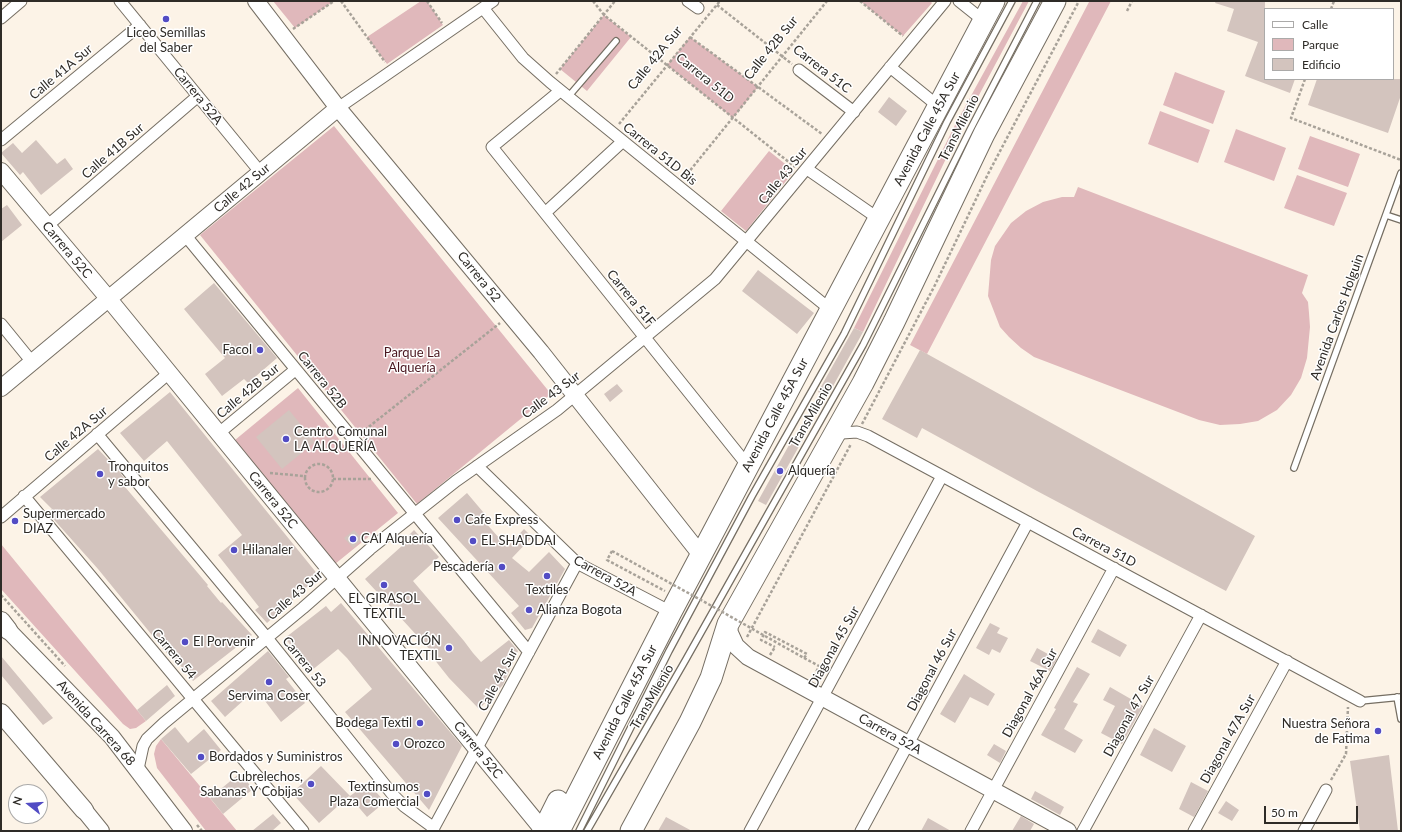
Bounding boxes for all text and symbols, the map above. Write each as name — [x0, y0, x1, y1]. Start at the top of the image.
legend — [1264, 8, 1394, 80]
street label: Calle 42B Sur — [741, 13, 801, 83]
marker: Liceo Semillas del Saber — [161, 14, 171, 24]
text: Calle — [1302, 17, 1328, 32]
street label: Calle 42A Sur — [625, 23, 685, 93]
place label: Liceo Semillas del Saber — [126, 25, 206, 56]
text: Parque — [1302, 37, 1339, 52]
street label: Calle 41A Sur — [26, 41, 96, 103]
street label: Carrera 51C — [790, 41, 854, 97]
street label: Carrera 51D — [673, 50, 737, 106]
text: Edificio — [1302, 57, 1341, 72]
street label: Carrera 52A — [170, 64, 226, 128]
street label: Avenida Calle 45A Sur — [890, 69, 964, 189]
street label: TransMilenio — [936, 92, 982, 164]
street label: Carrera 51D Bis — [620, 119, 700, 189]
street label: Calle 41B Sur — [79, 120, 147, 182]
street label: Calle 43 Sur — [755, 144, 811, 208]
street label: Calle 42 Sur — [211, 160, 273, 216]
street label: Carrera 52C — [39, 218, 95, 282]
street label: Carrera 52 — [454, 249, 504, 305]
street label: Avenida Carlos Holguin — [1307, 252, 1367, 382]
street label: Carrera 51F — [604, 267, 658, 329]
place label: Facol — [223, 342, 252, 358]
marker: Facol — [255, 345, 265, 355]
park label: Parque La Alquería — [384, 345, 440, 376]
street label: Carrera 52B — [294, 348, 350, 412]
street label: Avenida Calle 45A Sur — [738, 355, 812, 475]
street label: Calle 42B Sur — [213, 360, 283, 422]
street label: Calle 43 Sur — [519, 368, 583, 422]
street label: TransMilenio — [786, 380, 836, 450]
street label: Calle 42A Sur — [41, 403, 111, 465]
place label: Centro Comunal LA ALQUERÍA — [294, 424, 387, 455]
marker: Centro Comunal LA ALQUERÍA — [281, 434, 291, 444]
place label: Tronquitos y sabor — [108, 459, 169, 490]
place label: Alquería — [788, 463, 836, 479]
marker: Alquería — [775, 466, 785, 476]
street label: Carrera 52C — [245, 468, 301, 532]
marker: Tronquitos y sabor — [95, 469, 105, 479]
place label: Supermercado DIAZ — [23, 506, 105, 537]
place label: Cafe Express — [465, 512, 538, 528]
marker: Cafe Express — [452, 515, 462, 525]
marker: Supermercado DIAZ — [10, 516, 20, 526]
street label: Carrera 51D — [1069, 524, 1139, 570]
place label: CAI Alquería — [361, 531, 433, 547]
place label: EL SHADDAI — [481, 533, 556, 549]
marker: CAI Alquería — [348, 534, 358, 544]
marker: EL SHADDAI — [468, 536, 478, 546]
place label: Hilanaler — [242, 542, 293, 558]
marker: Hilanaler — [229, 545, 239, 555]
street label: Carrera 52A — [571, 552, 639, 600]
place label: Pescadería — [433, 559, 494, 575]
marker: Pescadería — [497, 562, 507, 572]
street label: Calle 43 Sur — [264, 567, 326, 623]
marker: Textiles — [542, 571, 552, 581]
marker: EL GIRASOL TEXTIL — [379, 580, 389, 590]
place label: Textiles — [526, 582, 568, 598]
place label: EL GIRASOL TEXTIL — [348, 591, 420, 622]
place label: Alianza Bogota — [537, 602, 622, 618]
street label: Diagonal 45 Sur — [805, 604, 863, 690]
marker: Alianza Bogota — [524, 605, 534, 615]
street label: Carrera 54 — [149, 626, 199, 682]
street label: Diagonal 46 Sur — [904, 626, 960, 714]
place label: INNOVACIÓN TEXTIL — [358, 633, 441, 664]
place label: El Porvenir — [193, 634, 255, 650]
street label: Carrera 53 — [279, 634, 329, 690]
marker: El Porvenir — [180, 637, 190, 647]
street label: Avenida Calle 45A Sur — [589, 642, 661, 762]
marker: INNOVACIÓN TEXTIL — [444, 643, 454, 653]
street label: Calle 44 Sur — [475, 646, 521, 714]
street label: Diagonal 46A Sur — [999, 646, 1061, 740]
street label: TransMilenio — [627, 662, 677, 732]
street label: Diagonal 47 Sur — [1100, 673, 1158, 759]
street label: Avenida Carrera 68 — [53, 677, 139, 769]
marker: Servima Coser — [264, 677, 274, 687]
place label: Servima Coser — [228, 688, 310, 704]
street label: Diagonal 47A Sur — [1197, 692, 1259, 786]
street label: Carrera 52A — [856, 710, 924, 758]
place label: Bodega Textil — [335, 715, 412, 731]
place label: Nuestra Señora de Fatima — [1282, 716, 1370, 747]
marker: Bodega Textil — [415, 718, 425, 728]
street label: Carrera 52C — [450, 718, 506, 782]
marker: Nuestra Señora de Fatima — [1373, 726, 1383, 736]
place label: Orozco — [404, 736, 445, 752]
marker: Orozco — [391, 739, 401, 749]
place label: Bordados y Suministros — [209, 749, 343, 765]
marker: Bordados y Suministros — [196, 752, 206, 762]
place label: Cubrelechos, Sabanas Y Cobijas — [200, 769, 303, 800]
marker: Cubrelechos, Sabanas Y Cobijas — [306, 779, 316, 789]
place label: Textinsumos Plaza Comercial — [329, 779, 419, 810]
north arrow — [8, 784, 48, 824]
marker: Textinsumos Plaza Comercial — [422, 789, 432, 799]
text: N — [10, 795, 24, 807]
scale bar — [1266, 798, 1360, 824]
text: 50 m — [1271, 805, 1298, 820]

